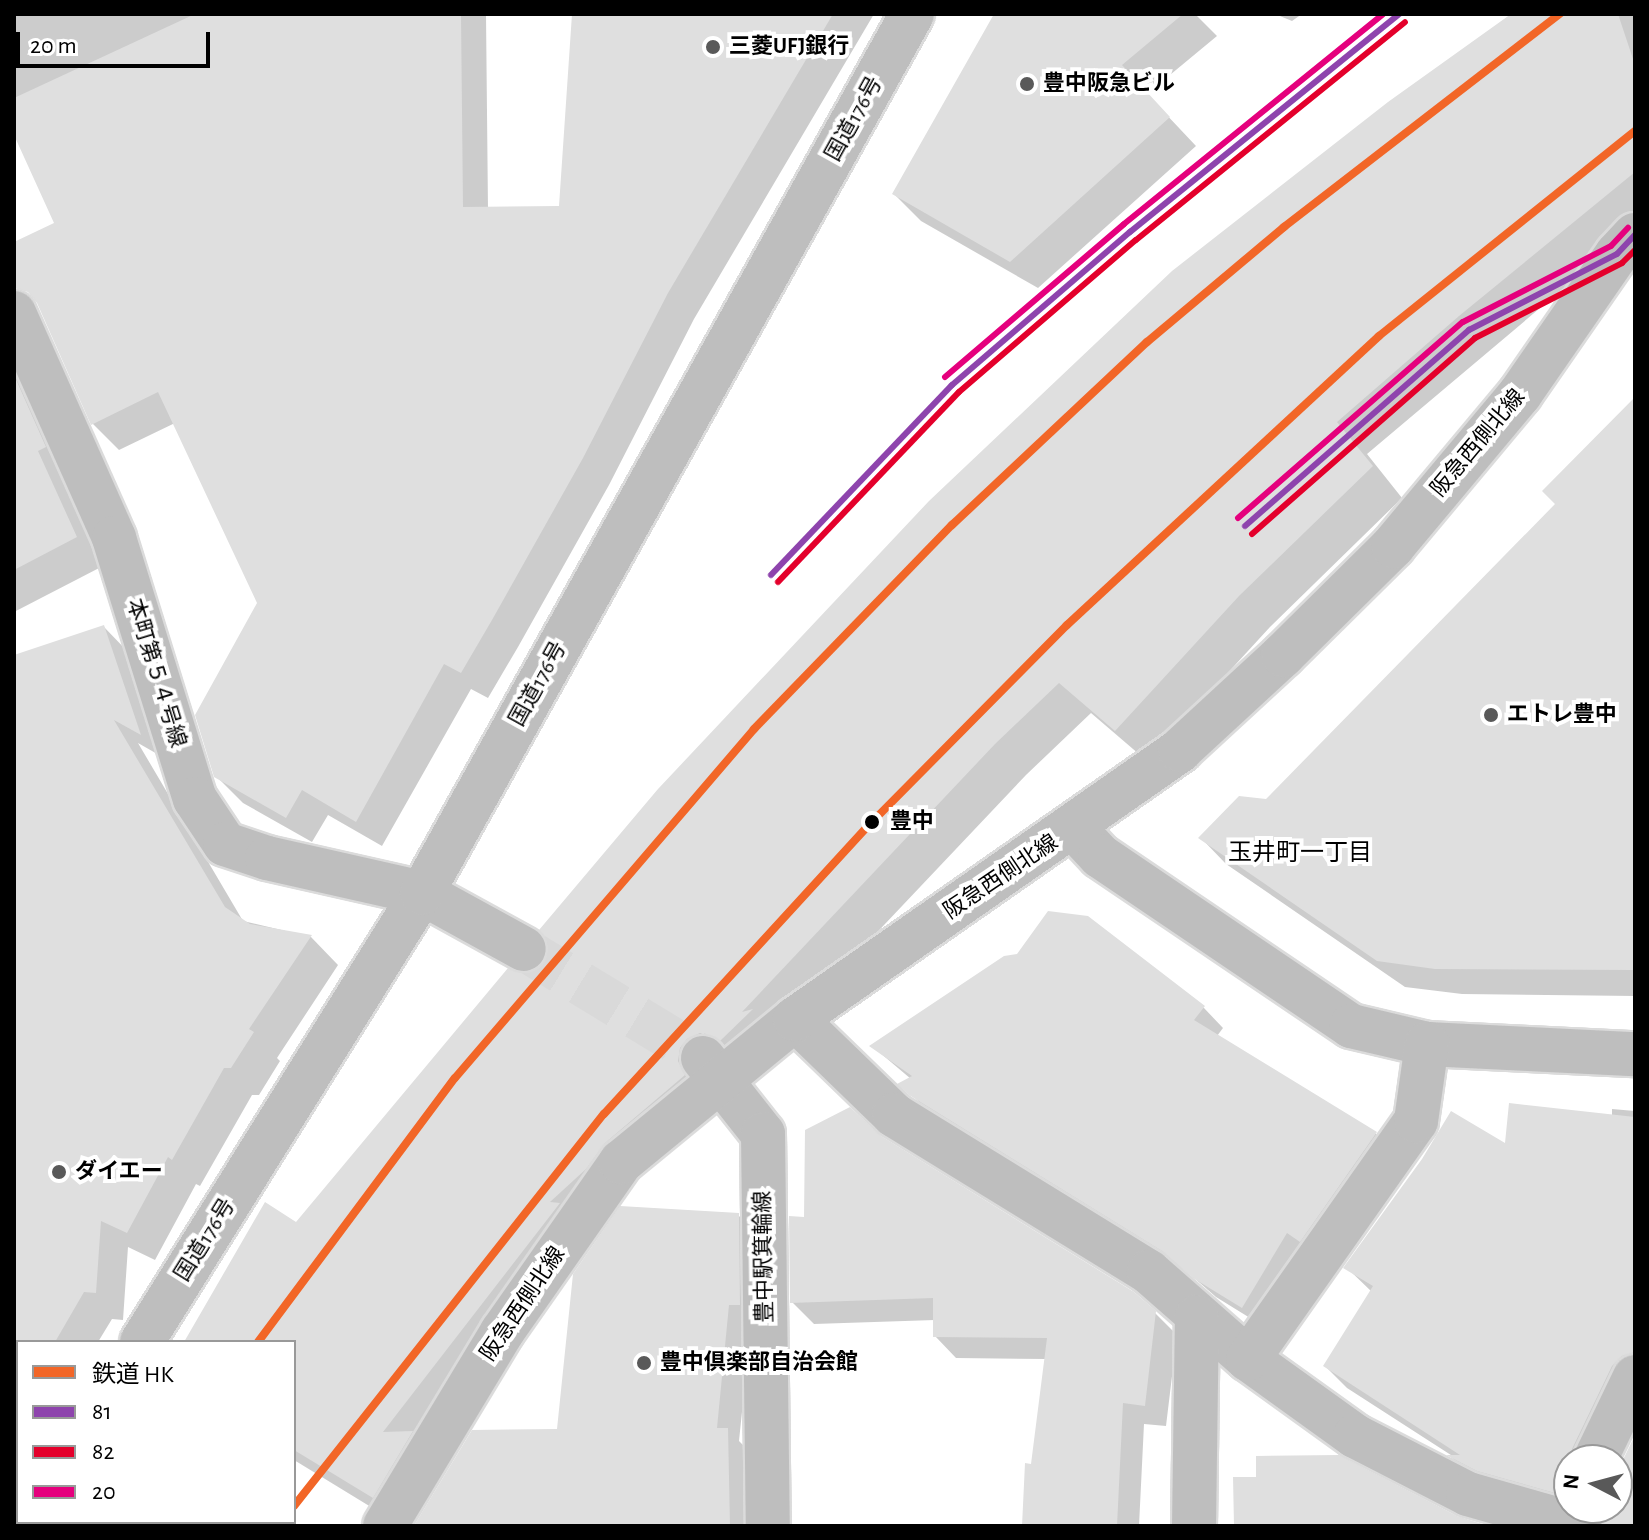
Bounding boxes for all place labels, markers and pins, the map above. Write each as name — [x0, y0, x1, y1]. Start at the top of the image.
place label: 三菱UFJ銀行 — [729, 34, 849, 60]
marker: 三菱UFJ銀行 — [704, 38, 722, 56]
place label: 豊中阪急ビル — [1043, 71, 1175, 97]
marker: 豊中阪急ビル — [1018, 75, 1036, 93]
place label: エトレ豊中 — [1507, 702, 1617, 728]
marker: エトレ豊中 — [1482, 706, 1500, 724]
place label: 豊中 — [890, 809, 934, 835]
marker: 豊中 — [861, 811, 883, 833]
place label: ダイエー — [75, 1159, 163, 1185]
marker: ダイエー — [50, 1163, 68, 1181]
place label: 豊中倶楽部自治会館 — [660, 1350, 858, 1376]
marker: 豊中倶楽部自治会館 — [635, 1354, 653, 1372]

